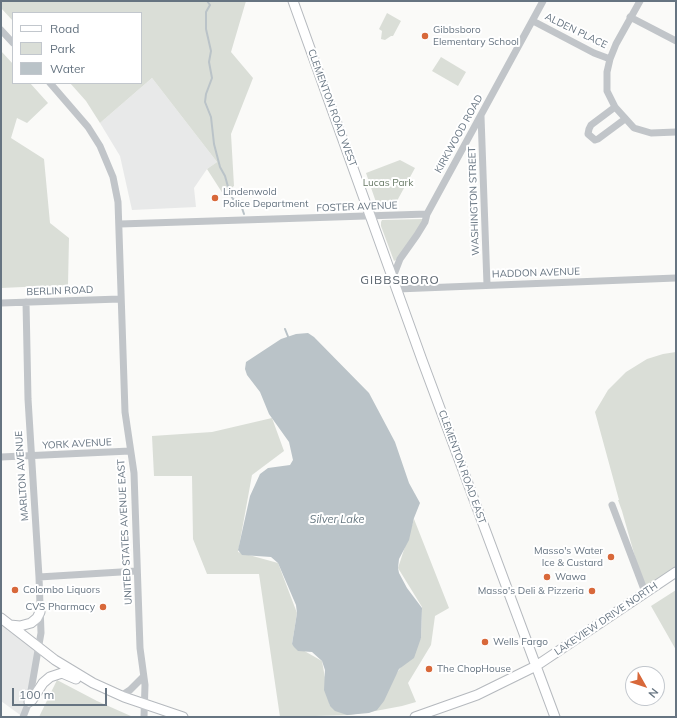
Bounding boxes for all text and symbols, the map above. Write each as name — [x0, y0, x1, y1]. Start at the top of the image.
street label: ALDEN PLACE — [543, 11, 609, 51]
legend — [12, 12, 142, 84]
text: Road — [50, 21, 79, 36]
place label: Gibbsboro Elementary School — [433, 24, 519, 48]
marker: Gibbsboro Elementary School — [420, 31, 430, 41]
text: Park — [50, 41, 75, 56]
street label: CLEMENTON ROAD WEST — [305, 47, 359, 169]
text: Water — [50, 61, 85, 76]
street label: KIRKWOOD ROAD — [432, 93, 486, 175]
street label: WASHINGTON STREET — [466, 146, 482, 256]
park label: Lucas Park — [363, 177, 413, 189]
place label: Lindenwold Police Department — [223, 186, 309, 210]
marker: Lindenwold Police Department — [210, 193, 220, 203]
street label: FOSTER AVENUE — [316, 200, 398, 214]
street label: HADDON AVENUE — [492, 265, 580, 281]
district label: GIBBSBORO — [360, 273, 440, 287]
street label: BERLIN ROAD — [26, 284, 94, 298]
street label: CLEMENTON ROAD EAST — [436, 408, 488, 526]
street label: MARLTON AVENUE — [13, 430, 31, 522]
street label: YORK AVENUE — [42, 436, 112, 452]
street label: UNITED STATES AVENUE EAST — [115, 459, 135, 605]
water label: Silver Lake — [310, 513, 364, 527]
place label: Masso's Water Ice & Custard — [534, 545, 603, 568]
marker: Masso's Water Ice & Custard — [606, 552, 616, 562]
place label: Wawa — [555, 571, 586, 583]
marker: Wawa — [542, 572, 552, 582]
street label: LAKEVIEW DRIVE NORTH — [552, 580, 660, 658]
place label: Colombo Liquors — [23, 584, 100, 596]
marker: Colombo Liquors — [10, 585, 20, 595]
place label: Masso's Deli & Pizzeria — [478, 585, 584, 597]
marker: Masso's Deli & Pizzeria — [587, 586, 597, 596]
place label: CVS Pharmacy — [26, 601, 95, 613]
marker: CVS Pharmacy — [98, 602, 108, 612]
place label: Wells Fargo — [493, 636, 548, 648]
marker: Wells Fargo — [480, 637, 490, 647]
place label: The ChopHouse — [437, 663, 511, 675]
marker: The ChopHouse — [424, 664, 434, 674]
north arrow — [625, 666, 665, 706]
scale bar — [14, 680, 109, 706]
text: N — [645, 685, 662, 701]
text: 100 m — [19, 687, 54, 702]

